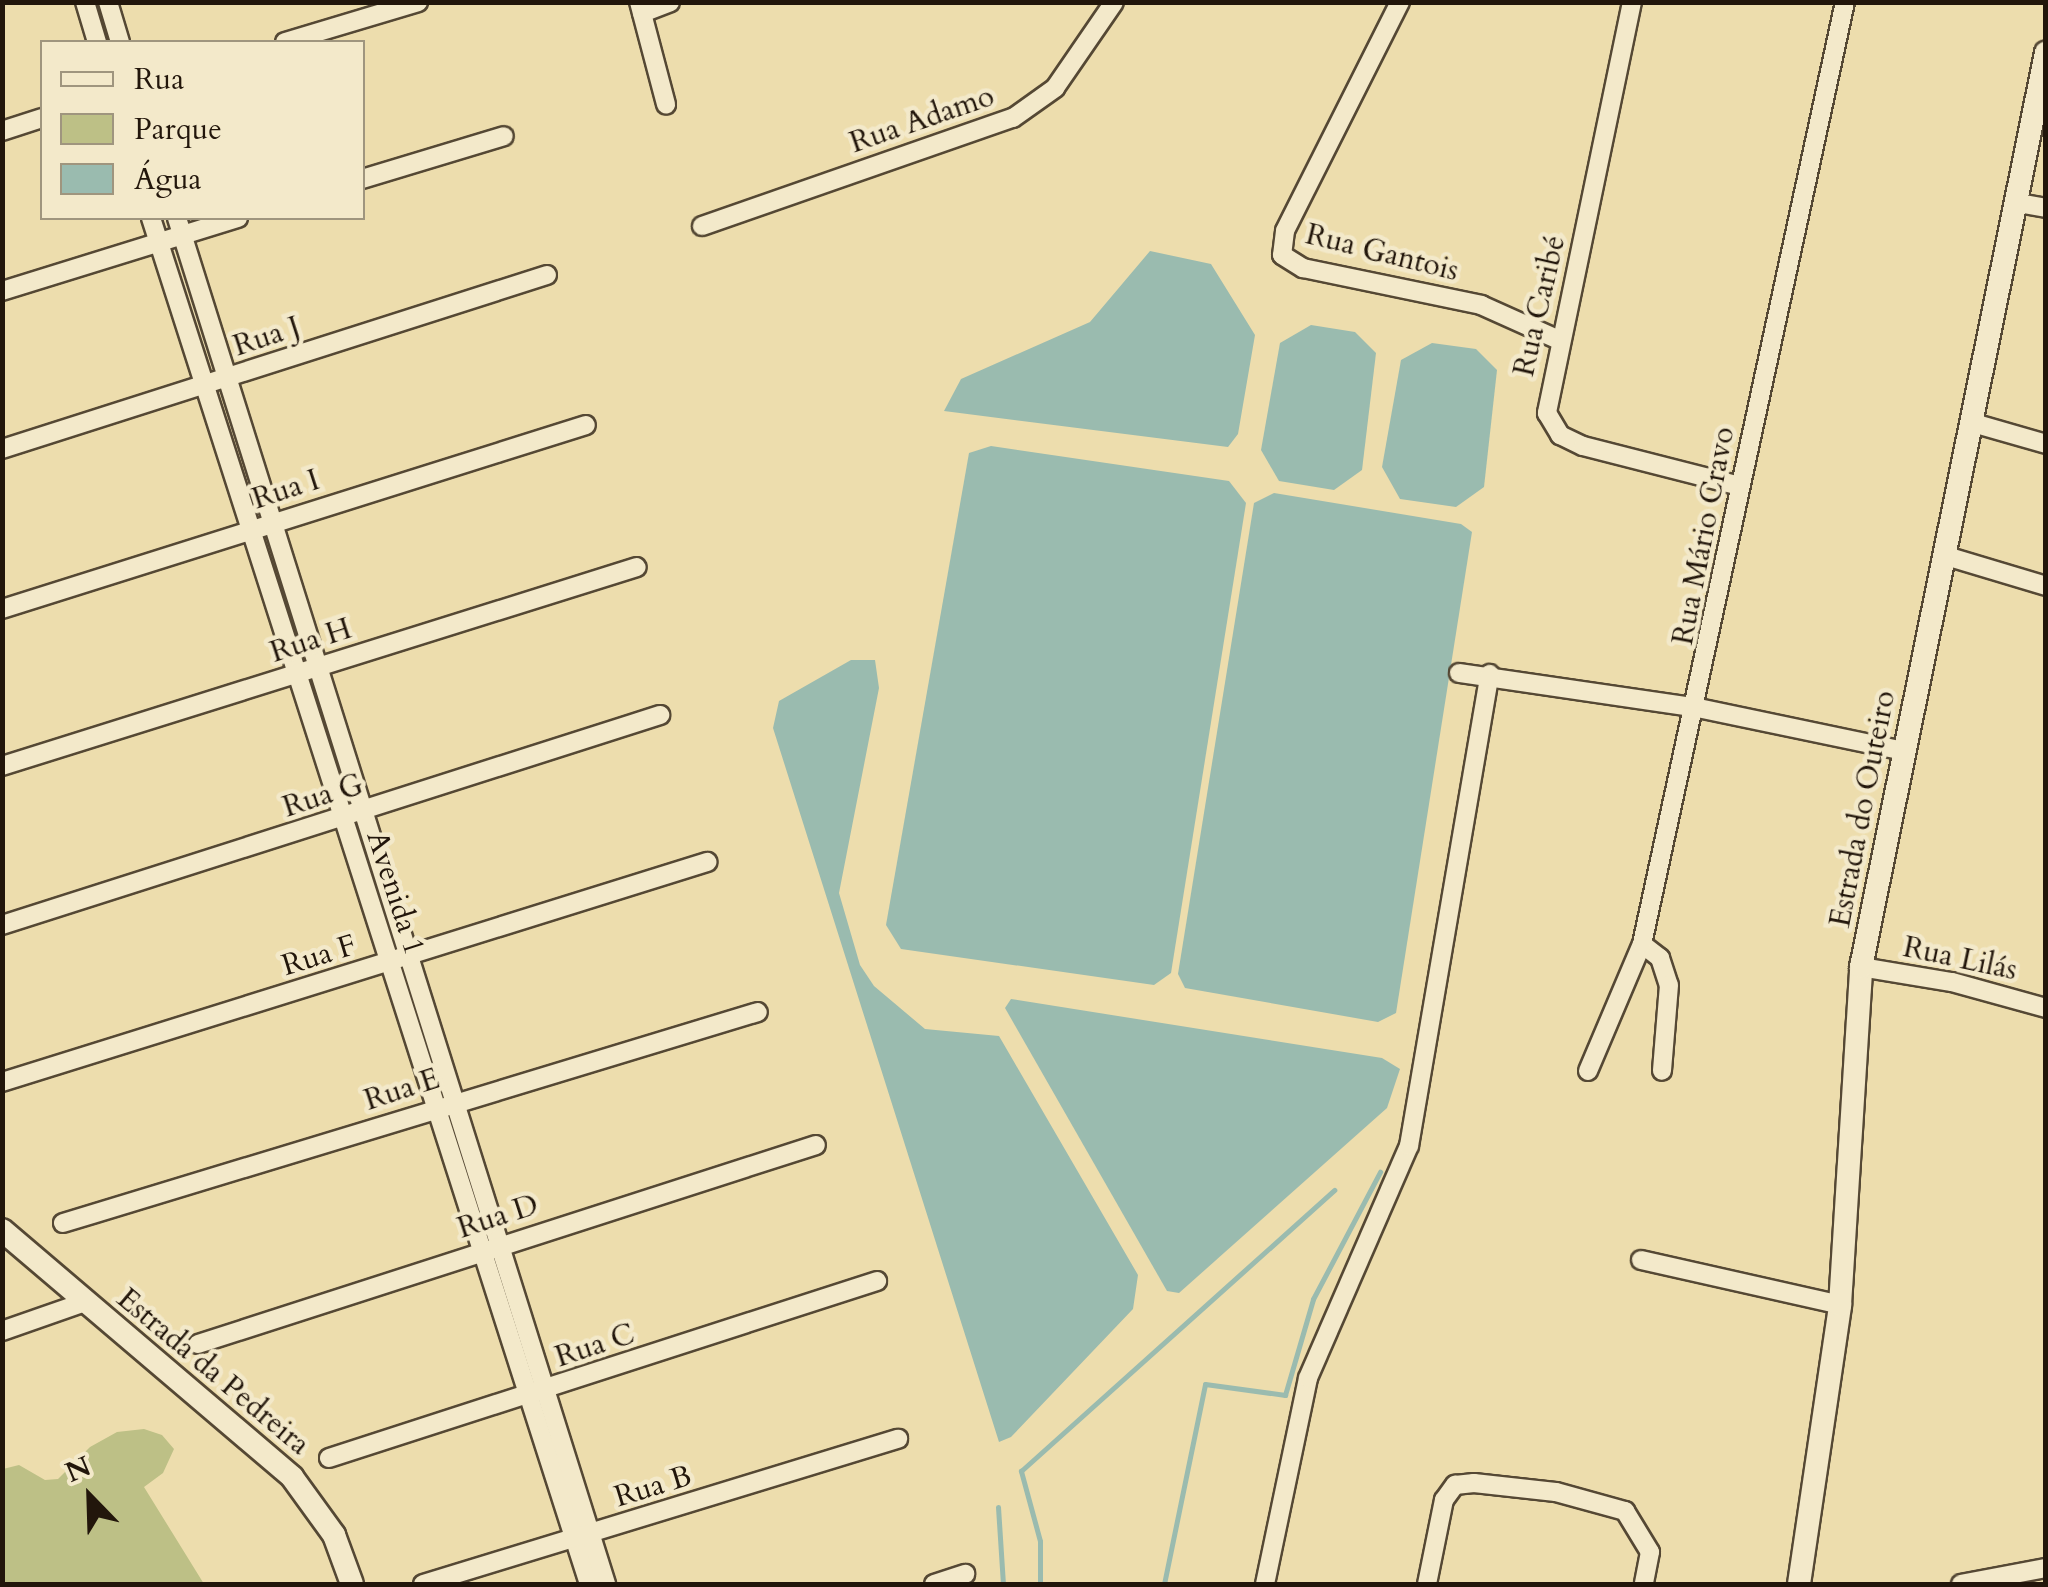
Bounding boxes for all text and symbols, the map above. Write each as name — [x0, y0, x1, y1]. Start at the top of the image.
legend — [40, 40, 365, 220]
text: Rua — [134, 59, 184, 100]
street label: Rua Adamo — [845, 79, 999, 161]
text: Parque — [134, 109, 222, 150]
text: Água — [134, 159, 202, 200]
street label: Rua Gantois — [1302, 217, 1462, 289]
street label: Rua Caribé — [1506, 232, 1574, 380]
street label: Rua J — [229, 309, 305, 365]
street label: Rua Mário Cravo — [1665, 424, 1743, 648]
street label: Rua I — [248, 462, 324, 518]
street label: Rua H — [266, 611, 356, 671]
street label: Estrada do Outeiro — [1822, 688, 1904, 930]
street label: Rua G — [278, 766, 368, 826]
street label: Avenida 1 — [358, 827, 432, 959]
street label: Rua F — [278, 928, 360, 984]
street label: Rua Lilás — [1900, 929, 2020, 989]
street label: Rua E — [360, 1061, 444, 1119]
street label: Rua D — [453, 1187, 543, 1247]
street label: Estrada da Pedreira — [109, 1281, 317, 1463]
street label: Rua C — [551, 1316, 639, 1376]
north arrow — [40, 1447, 140, 1547]
text: N — [60, 1447, 97, 1492]
street label: Rua B — [610, 1458, 696, 1516]

